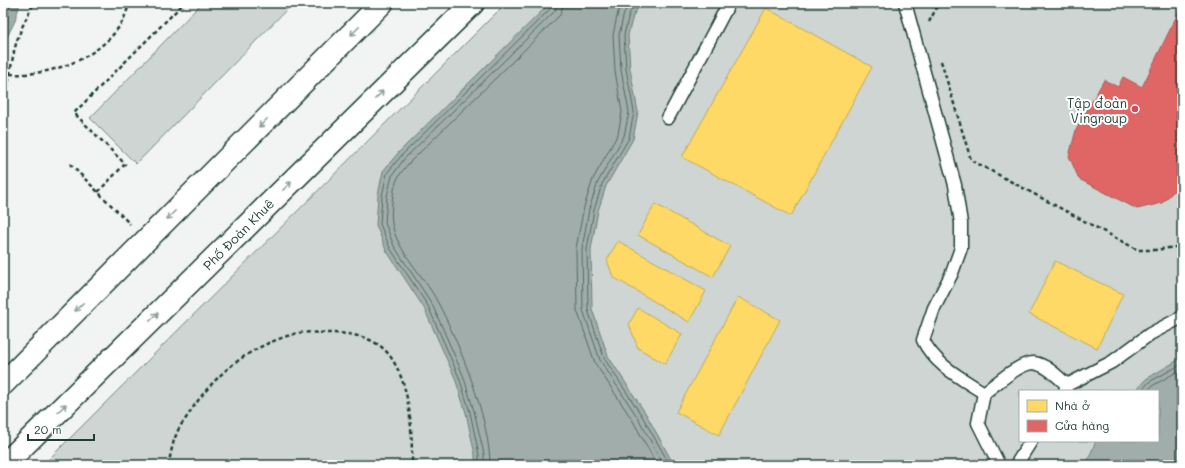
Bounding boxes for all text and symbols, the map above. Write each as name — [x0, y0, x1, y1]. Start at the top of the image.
one-way arrow — [350, 26, 360, 36]
one-way arrow — [374, 90, 384, 100]
place label: Tập đoàn Vingroup — [1067, 94, 1127, 126]
marker: Tập đoàn Vingroup — [1130, 104, 1140, 114]
one-way arrow — [258, 118, 268, 128]
one-way arrow — [282, 181, 292, 191]
street label: Phố Đoàn Khuê — [199, 195, 277, 273]
one-way arrow — [166, 210, 176, 220]
one-way arrow — [75, 302, 84, 312]
one-way arrow — [149, 312, 159, 322]
legend — [1019, 390, 1159, 442]
text: Nhà ở — [1055, 397, 1090, 413]
one-way arrow — [57, 403, 67, 413]
scale bar — [28, 416, 94, 442]
text: Cửa hàng — [1055, 417, 1109, 433]
text: 20 m — [34, 421, 62, 437]

